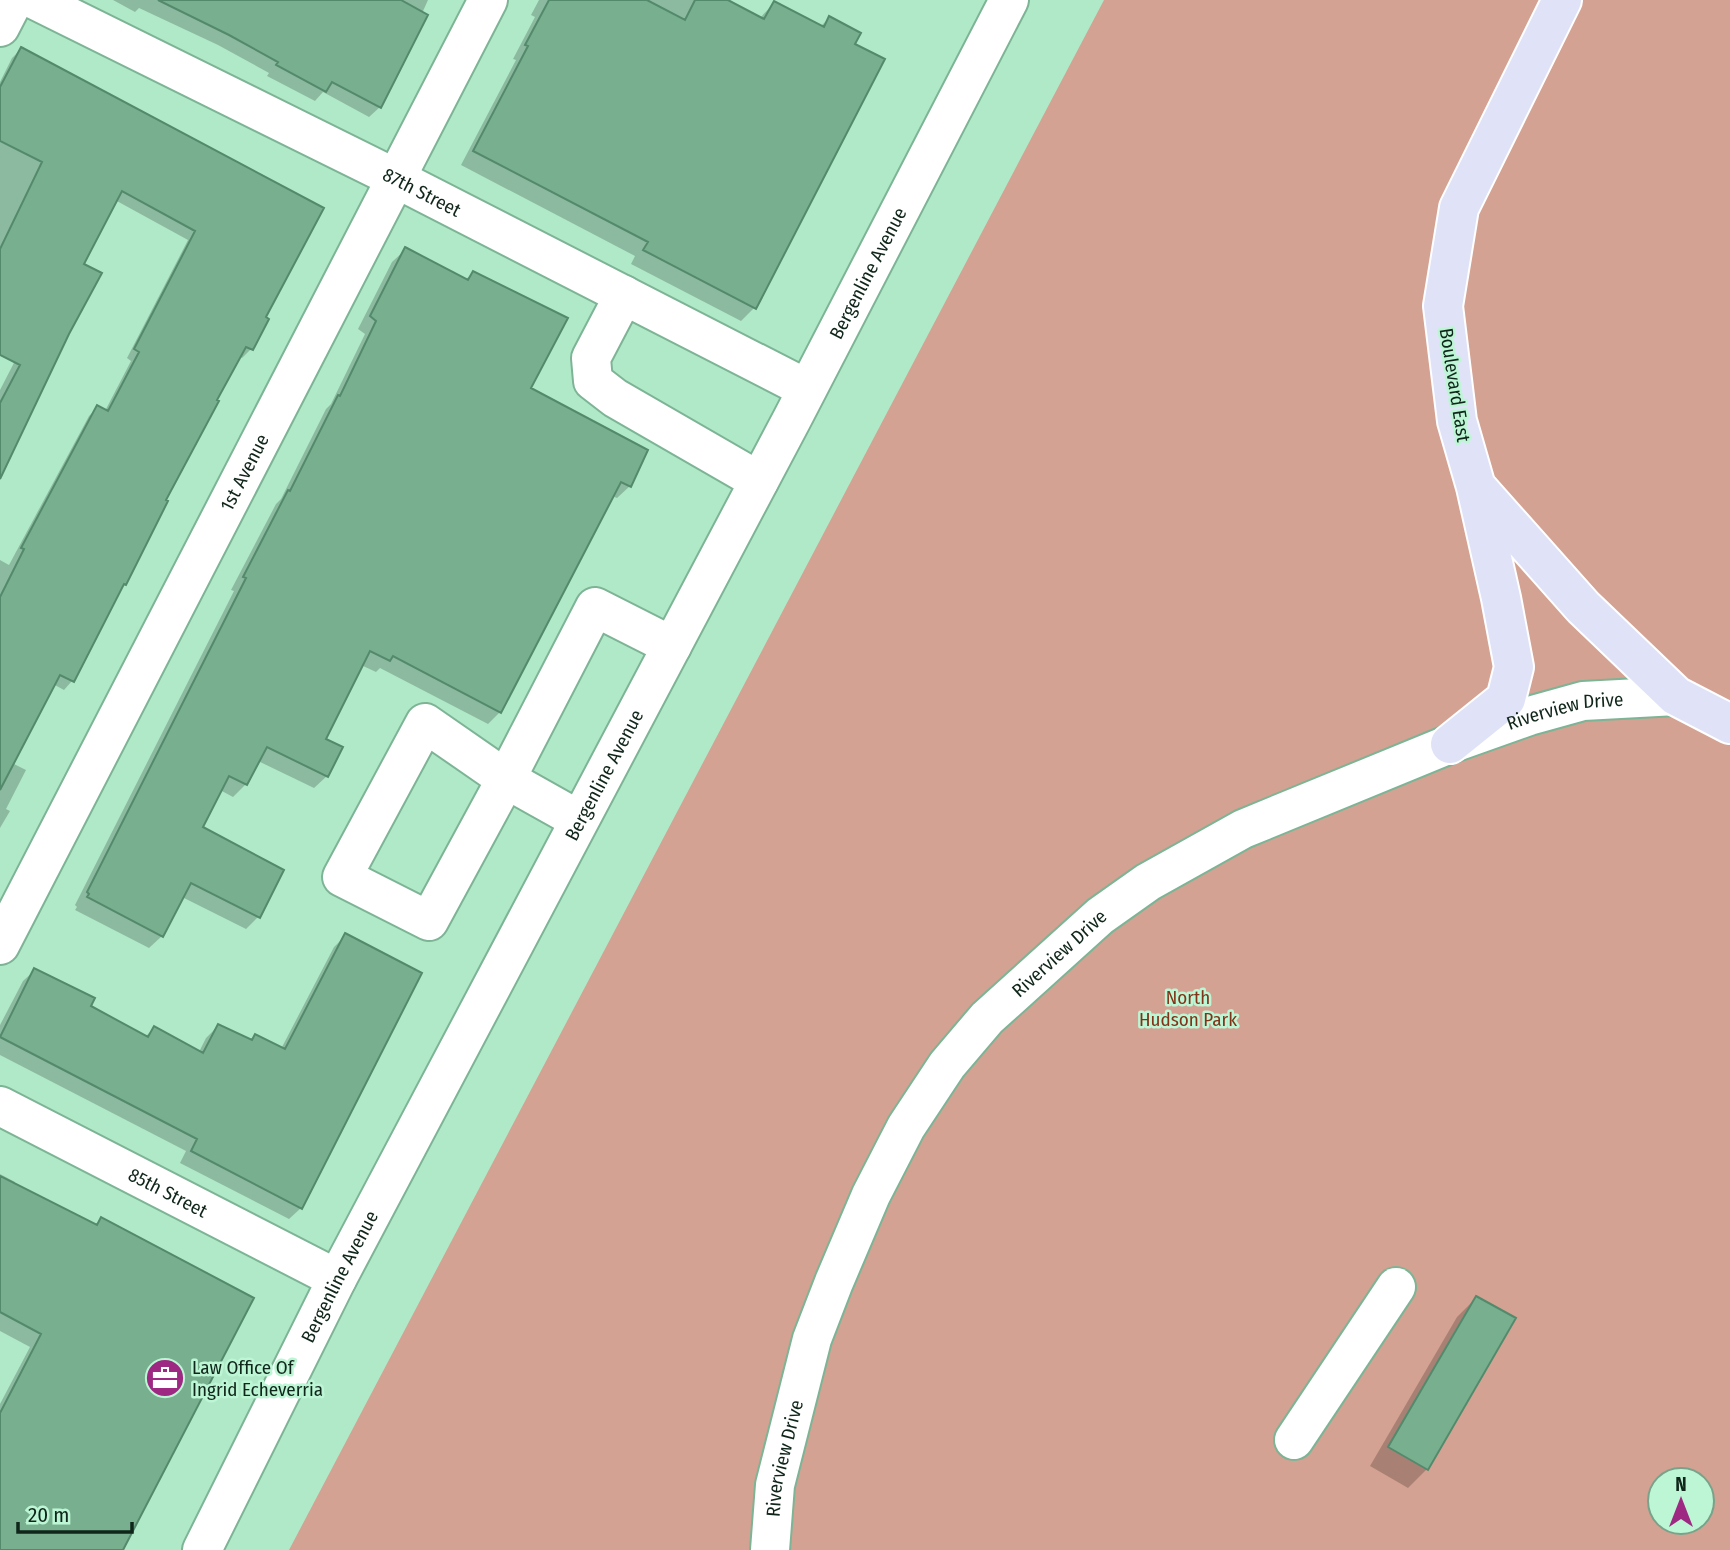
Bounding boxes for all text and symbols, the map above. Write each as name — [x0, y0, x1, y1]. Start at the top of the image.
street label: 87th Street — [379, 162, 466, 222]
street label: Bergenline Avenue — [824, 203, 911, 343]
street label: Boulevard East — [1435, 326, 1475, 444]
street label: 1st Avenue — [215, 430, 273, 515]
street label: Riverview Drive — [1503, 687, 1624, 735]
street label: Bergenline Avenue — [560, 705, 648, 844]
street label: Riverview Drive — [1007, 904, 1111, 1002]
park label: North Hudson Park — [1139, 986, 1237, 1031]
street label: 85th Street — [125, 1163, 212, 1222]
street label: Bergenline Avenue — [296, 1207, 383, 1346]
place label: Law Office Of Ingrid Echeverria — [192, 1356, 323, 1401]
office icon: Law Office Of Ingrid Echeverria — [144, 1357, 186, 1399]
street label: Riverview Drive — [761, 1397, 808, 1518]
north arrow — [1646, 1466, 1716, 1536]
text: N — [1675, 1473, 1687, 1496]
scale bar — [18, 1490, 131, 1534]
text: 20 m — [28, 1502, 69, 1528]

